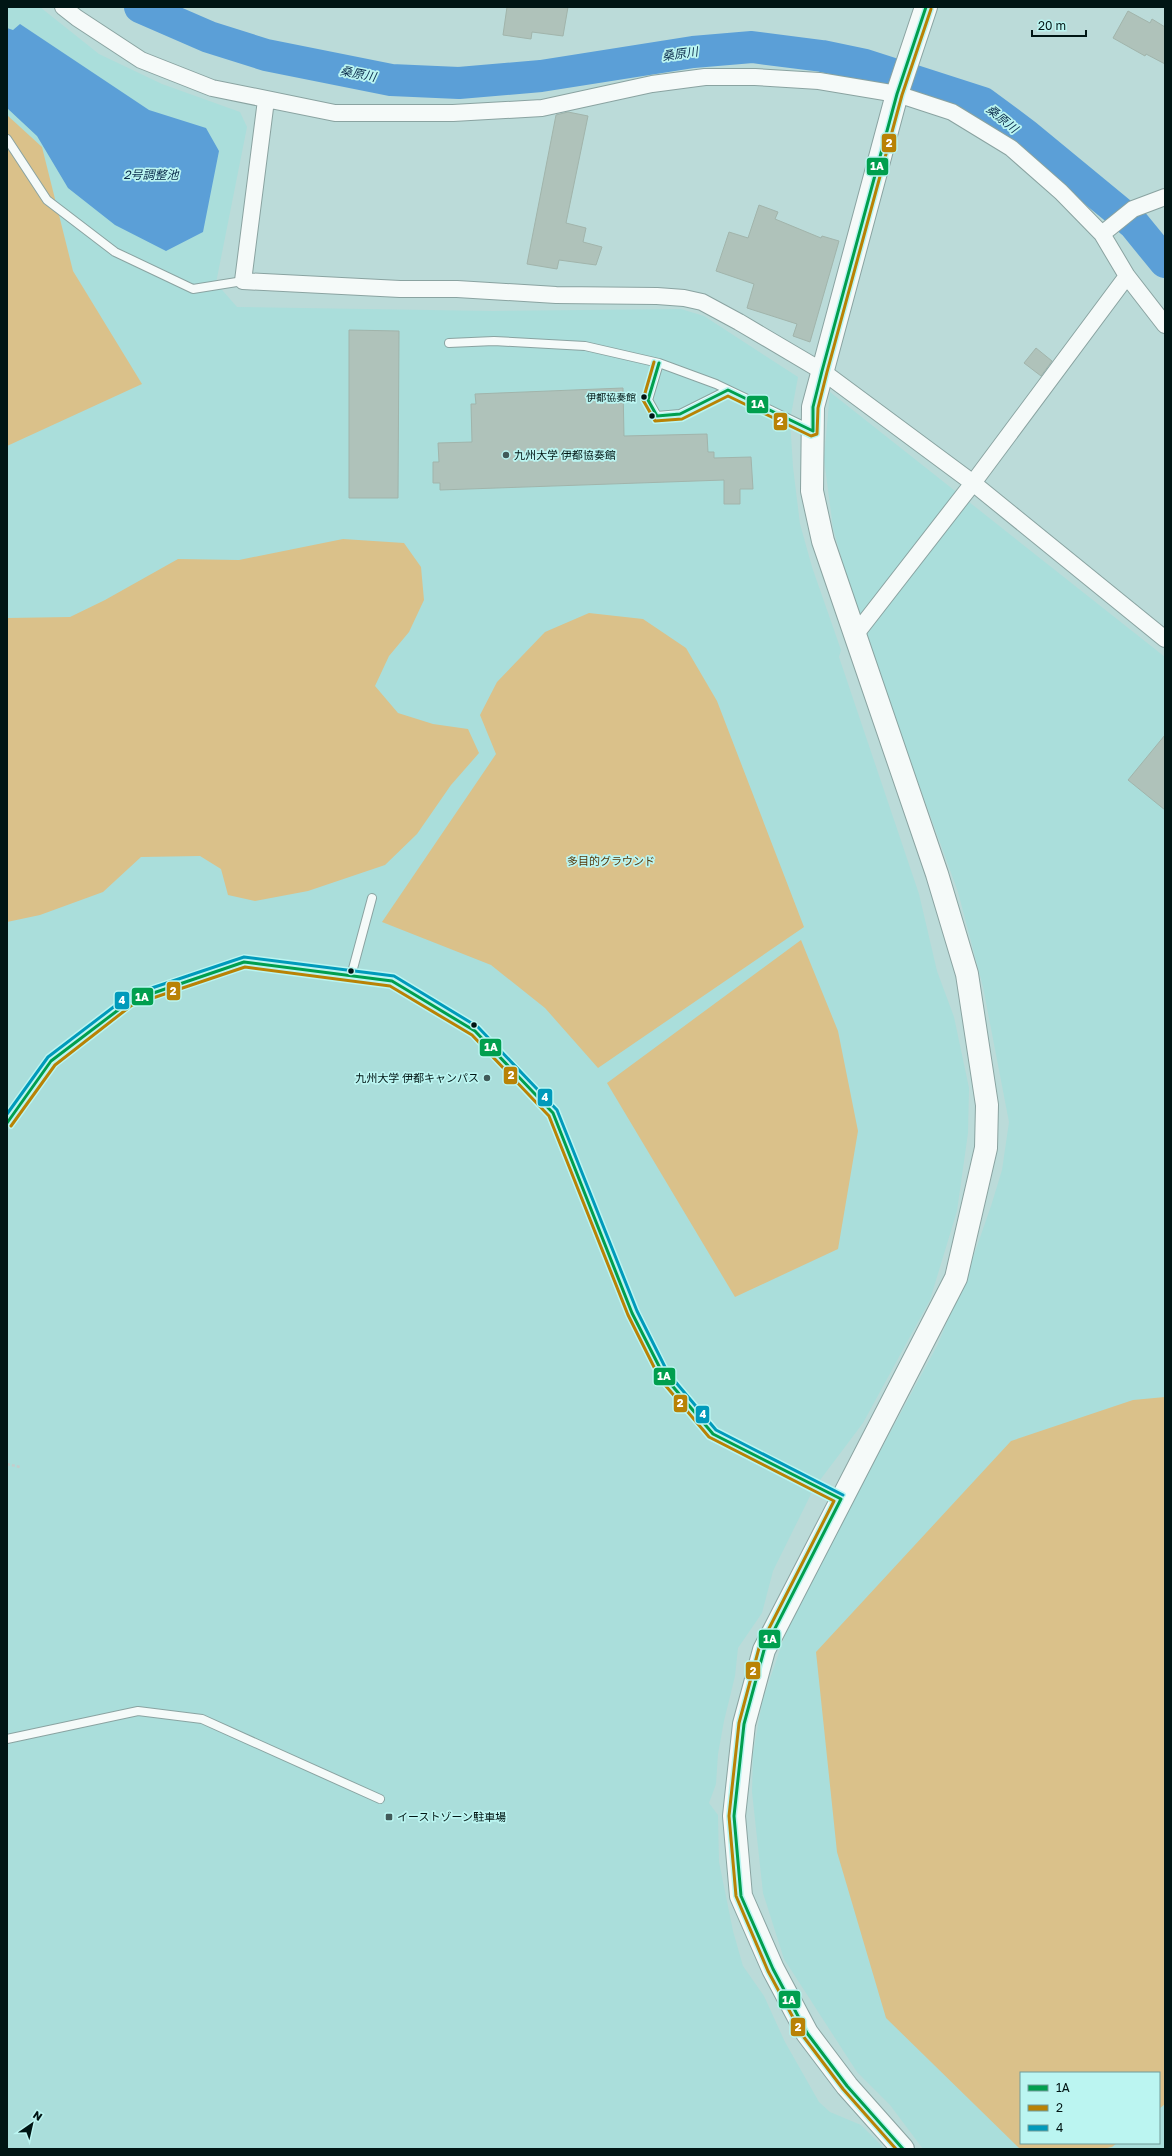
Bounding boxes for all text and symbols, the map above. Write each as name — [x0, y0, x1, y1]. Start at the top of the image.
scale bar — [1032, 12, 1086, 38]
text: 20 m — [1038, 18, 1066, 33]
water label: 桑原川 — [661, 43, 701, 63]
water label: 桑原川 — [339, 63, 379, 85]
water label: 桑原川 — [984, 101, 1023, 137]
line badge: 2 — [881, 133, 897, 153]
text: 2 — [886, 136, 893, 149]
line badge: 1A — [866, 157, 889, 176]
text: 1A — [870, 159, 884, 172]
water label: 2号調整池 — [124, 167, 179, 182]
place label: 伊都協奏館 — [586, 391, 636, 403]
marker: 伊都協奏館 — [639, 392, 649, 402]
line badge: 1A — [746, 395, 769, 414]
text: 1A — [751, 397, 765, 410]
unlabelled marker — [647, 411, 657, 421]
line badge: 2 — [773, 412, 788, 431]
text: 2 — [777, 414, 784, 427]
place label: 九州大学 伊都協奏館 — [514, 448, 616, 461]
marker: 九州大学 伊都協奏館 — [501, 450, 511, 460]
park label: 多目的グラウンド — [567, 854, 655, 867]
unlabelled marker — [346, 966, 356, 976]
line badge: 2 — [166, 981, 181, 1001]
text: 2 — [170, 984, 177, 997]
line badge: 1A — [131, 987, 154, 1006]
text: 1A — [135, 990, 149, 1003]
line badge: 4 — [114, 991, 130, 1010]
text: 4 — [119, 993, 126, 1006]
unlabelled marker — [469, 1020, 479, 1030]
line badge: 1A — [479, 1038, 502, 1057]
text: 1A — [484, 1040, 498, 1053]
line badge: 2 — [503, 1066, 518, 1085]
text: 2 — [508, 1068, 515, 1081]
place label: 九州大学 伊都キャンパス — [355, 1071, 479, 1084]
marker: 九州大学 伊都キャンパス — [482, 1073, 492, 1083]
line badge: 4 — [537, 1088, 553, 1107]
text: 4 — [542, 1090, 549, 1103]
line badge: 1A — [653, 1367, 676, 1386]
text: 1A — [657, 1369, 671, 1382]
line badge: 2 — [673, 1394, 688, 1413]
text: 2 — [677, 1396, 684, 1409]
line badge: 4 — [695, 1405, 710, 1424]
text: 4 — [700, 1407, 707, 1420]
line badge: 1A — [758, 1629, 781, 1649]
text: 1A — [763, 1632, 777, 1645]
line badge: 2 — [745, 1661, 761, 1680]
text: 2 — [750, 1664, 757, 1677]
place label: イーストゾーン駐車場 — [397, 1810, 506, 1823]
marker: イーストゾーン駐車場 — [384, 1812, 394, 1822]
line badge: 1A — [778, 1990, 801, 2009]
text: 1A — [782, 1993, 796, 2006]
line badge: 2 — [790, 2017, 806, 2037]
text: 2 — [795, 2020, 802, 2033]
legend — [1020, 2072, 1160, 2144]
text: 1A — [1056, 2080, 1070, 2095]
text: 2 — [1056, 2100, 1063, 2115]
north arrow — [12, 2104, 52, 2144]
text: N — [31, 2108, 45, 2123]
text: 4 — [1056, 2120, 1063, 2135]

